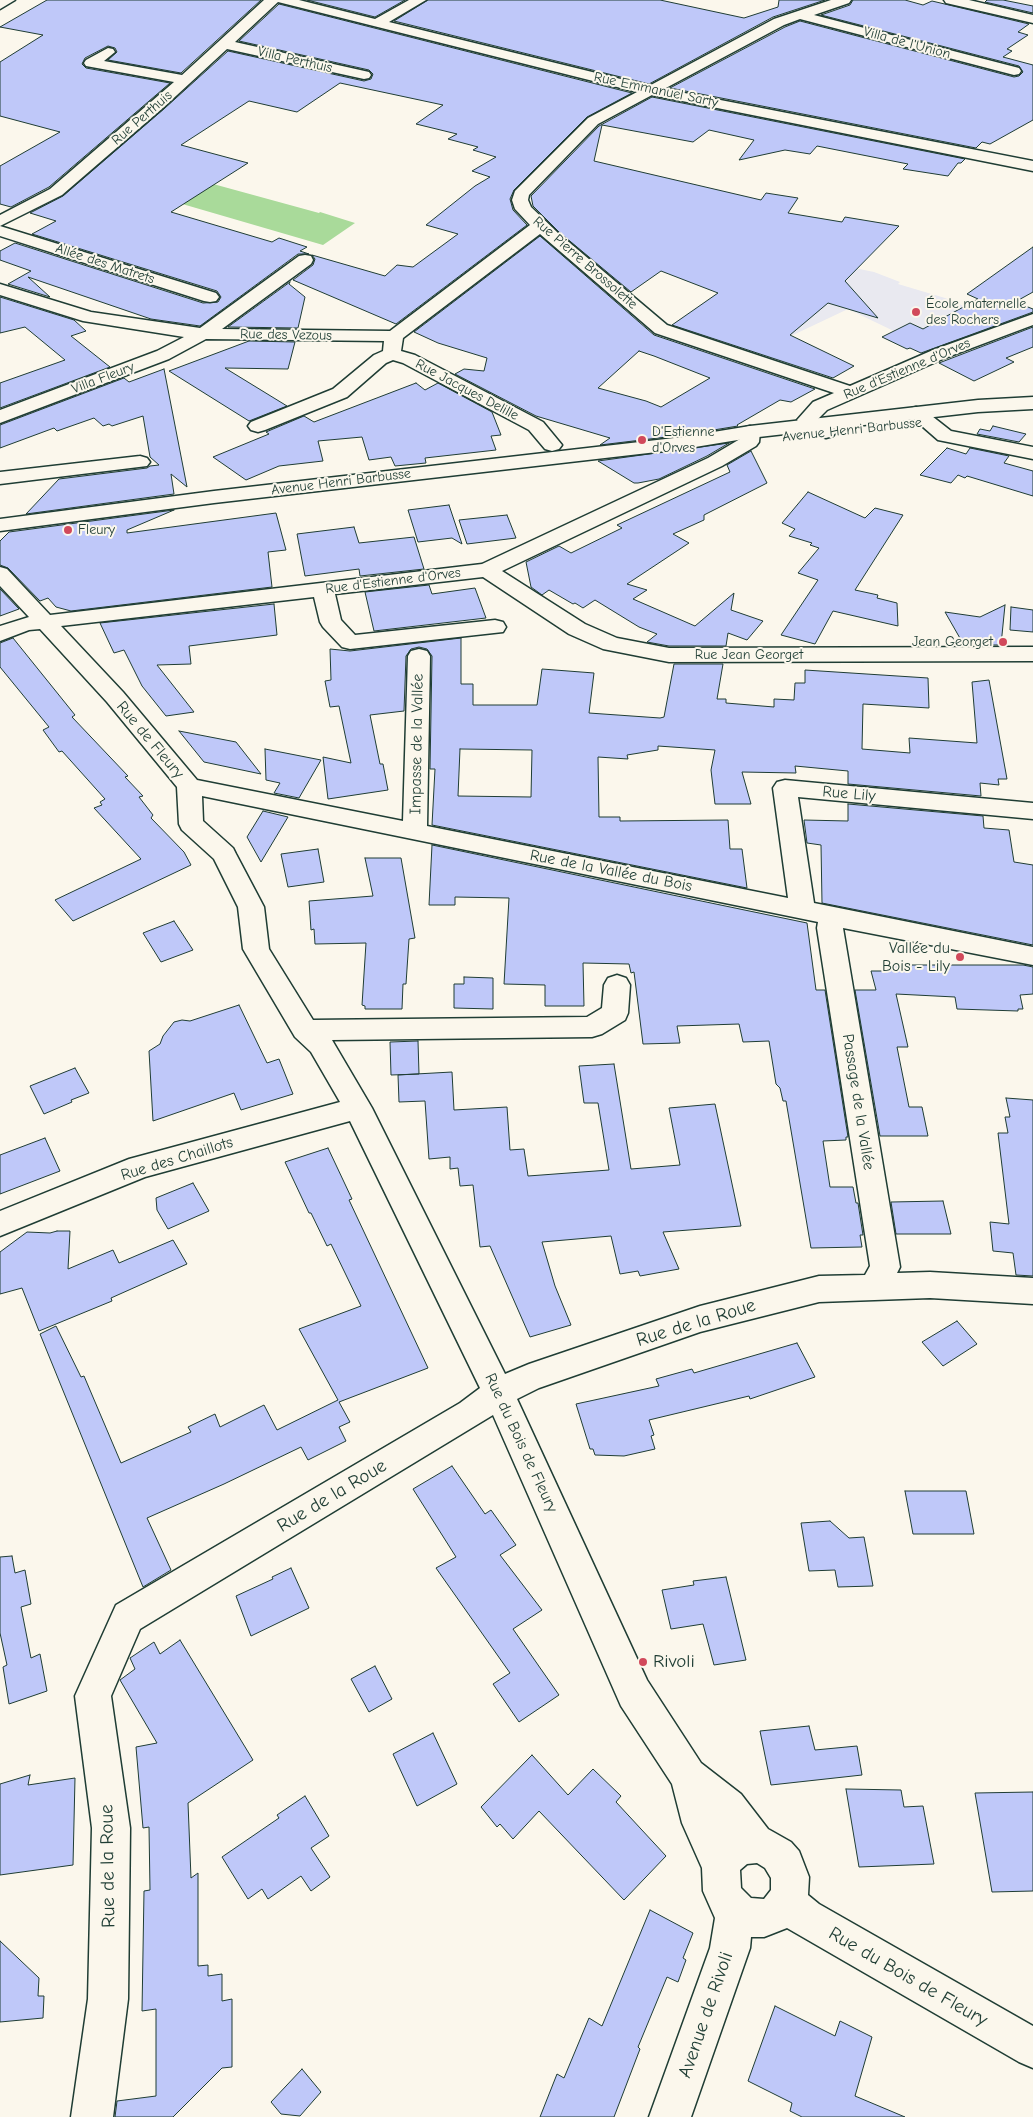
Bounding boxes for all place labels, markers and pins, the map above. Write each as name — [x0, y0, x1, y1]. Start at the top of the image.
place label: École maternelle des Rochers — [926, 296, 1026, 328]
marker: École maternelle des Rochers — [910, 306, 922, 318]
place label: D'Estienne d'Orves — [652, 424, 715, 457]
marker: D'Estienne d'Orves — [636, 434, 648, 446]
place label: Fleury — [78, 522, 115, 538]
marker: Fleury — [62, 524, 74, 536]
place label: Jean Georget — [912, 634, 993, 650]
marker: Jean Georget — [997, 636, 1009, 648]
place label: Vallée du Bois - Lily — [882, 938, 950, 976]
marker: Vallée du Bois - Lily — [954, 951, 966, 963]
place label: Rivoli — [653, 1651, 695, 1673]
marker: Rivoli — [637, 1656, 649, 1668]

